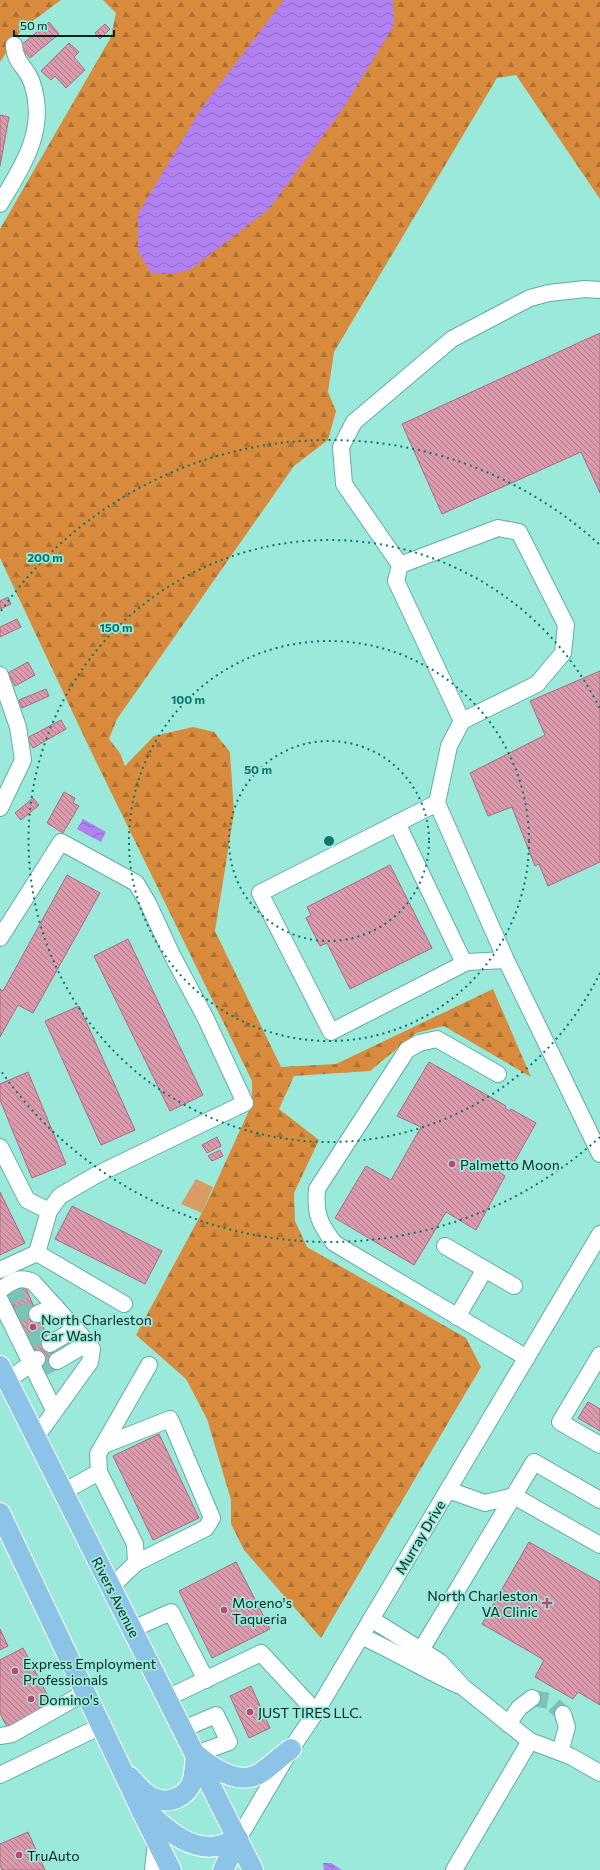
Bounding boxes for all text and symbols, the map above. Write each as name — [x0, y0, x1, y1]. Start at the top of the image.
scale bar — [14, 12, 114, 38]
text: 50 m — [20, 18, 48, 32]
text: 200 m — [27, 550, 63, 564]
text: 150 m — [99, 620, 133, 634]
text: 100 m — [171, 692, 205, 706]
text: 50 m — [244, 762, 272, 776]
centre of rings — [322, 834, 336, 848]
place label: Palmetto Moon — [460, 1156, 560, 1173]
marker: Palmetto Moon — [447, 1159, 457, 1169]
place label: North Charleston Car Wash — [41, 1311, 152, 1344]
marker: North Charleston Car Wash — [28, 1322, 38, 1332]
street label: Murray Drive — [391, 1497, 449, 1577]
street label: Rivers Avenue — [88, 1554, 144, 1640]
place label: North Charleston VA Clinic — [427, 1587, 538, 1620]
place label: Moreno's Taqueria — [232, 1594, 292, 1627]
marker: North Charleston VA Clinic — [541, 1597, 553, 1609]
marker: Moreno's Taqueria — [219, 1605, 229, 1615]
place label: Express Employment Professionals — [23, 1655, 157, 1688]
marker: Express Employment Professionals — [10, 1666, 20, 1676]
place label: Domino's — [39, 1691, 99, 1708]
marker: Domino's — [26, 1694, 36, 1704]
place label: JUST TIRES LLC. — [258, 1704, 362, 1721]
marker: JUST TIRES LLC. — [245, 1707, 255, 1717]
place label: TruAuto — [27, 1847, 80, 1864]
marker: TruAuto — [14, 1850, 24, 1860]

